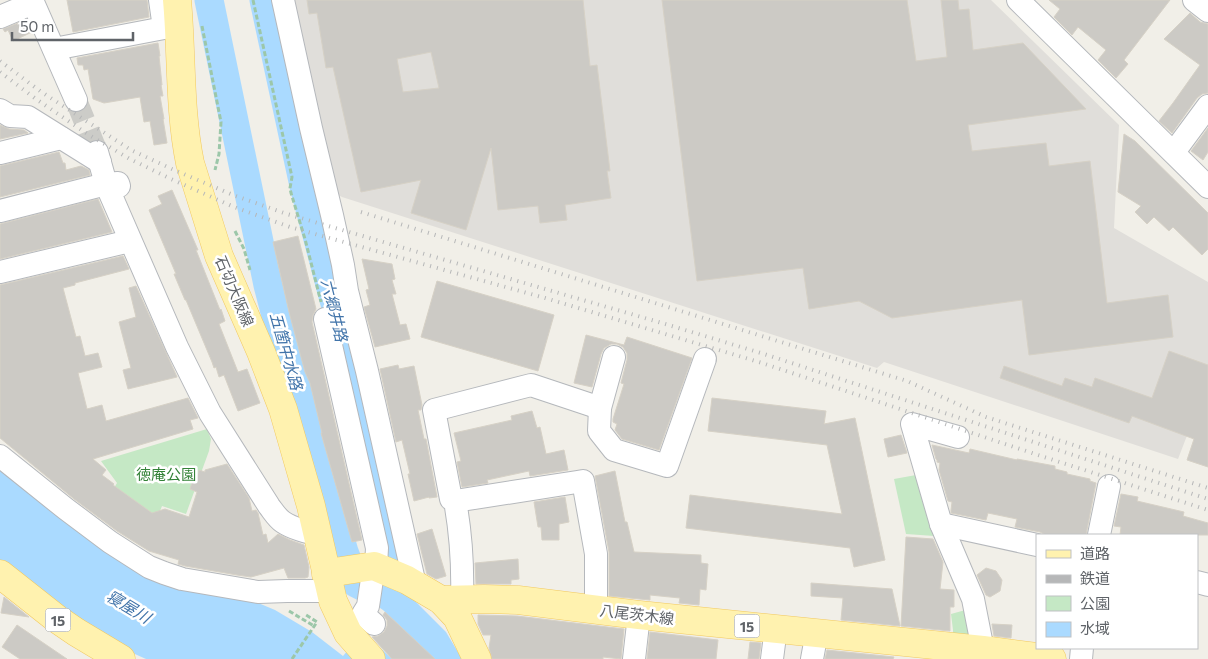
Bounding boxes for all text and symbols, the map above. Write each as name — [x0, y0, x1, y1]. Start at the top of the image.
scale bar — [12, 10, 134, 42]
text: 50 m — [20, 17, 54, 35]
street label: 石切大阪線 — [212, 253, 258, 329]
water label: 六郷井路 — [318, 277, 352, 345]
water label: 五箇中水路 — [267, 310, 308, 394]
park label: 徳庵公園 — [136, 465, 196, 483]
legend — [1036, 534, 1198, 649]
text: 道路 — [1080, 544, 1110, 562]
text: 鉄道 — [1080, 569, 1110, 587]
water label: 寝屋川 — [104, 585, 156, 628]
text: 公園 — [1080, 594, 1110, 612]
street label: 八尾茨木線 — [599, 600, 675, 628]
road number: 15 — [46, 608, 70, 632]
road number: 15 — [734, 614, 760, 638]
text: 水域 — [1080, 619, 1110, 637]

